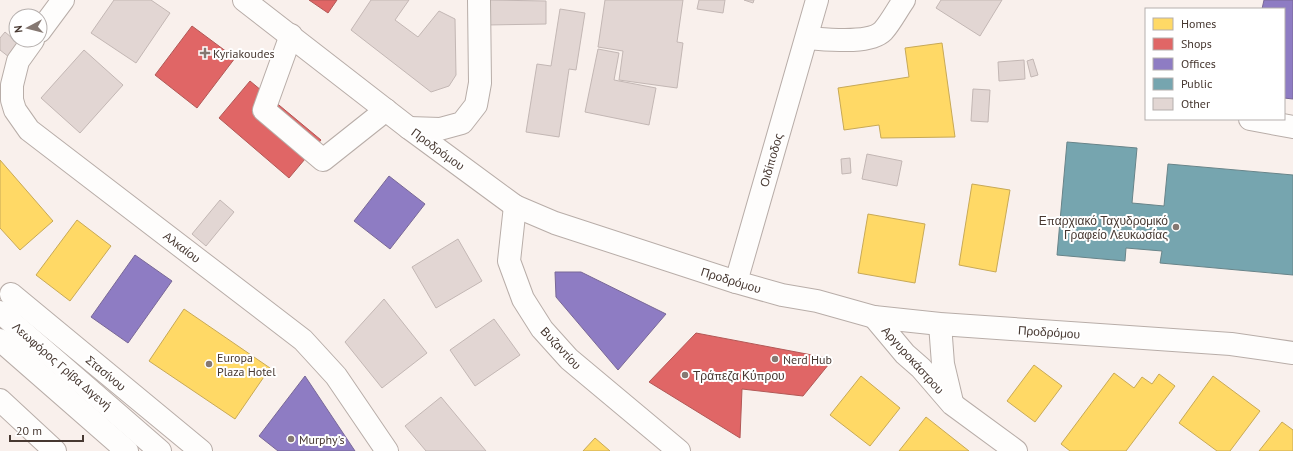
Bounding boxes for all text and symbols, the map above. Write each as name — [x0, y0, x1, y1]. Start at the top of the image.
north arrow — [8, 8, 48, 48]
legend — [1145, 8, 1285, 120]
text: Homes — [1181, 16, 1216, 31]
text: N — [11, 25, 25, 34]
text: Shops — [1181, 36, 1212, 51]
place label: Kyriakoudes — [213, 46, 275, 61]
marker: Kyriakoudes — [200, 48, 210, 58]
text: Offices — [1181, 56, 1216, 71]
text: Public — [1181, 76, 1213, 91]
text: Other — [1181, 96, 1210, 111]
street label: Προδρόμου — [408, 125, 468, 173]
street label: Οιδίποδος — [756, 131, 786, 189]
place label: Επαρχιακό Ταχυδρομικό Γραφείο Λευκωσίας — [1039, 213, 1168, 242]
marker: Επαρχιακό Ταχυδρομικό Γραφείο Λευκωσίας — [1171, 222, 1181, 232]
street label: Αλκαίου — [160, 228, 204, 266]
street label: Προδρόμου — [699, 264, 763, 296]
street label: Λεωφόρος Γρίβα Διγενή — [9, 319, 115, 413]
street label: Προδρόμου — [1017, 322, 1081, 342]
street label: Αργυροκάστρου — [879, 323, 947, 397]
street label: Βυζαντίου — [538, 324, 584, 372]
place label: Europa Plaza Hotel — [217, 350, 276, 379]
street label: Στασίνου — [83, 352, 129, 394]
place label: Nerd Hub — [783, 352, 832, 367]
marker: Nerd Hub — [770, 354, 780, 364]
marker: Europa Plaza Hotel — [204, 359, 214, 369]
place label: Τράπεζα Κύπρου — [693, 368, 785, 383]
marker: Τράπεζα Κύπρου — [680, 370, 690, 380]
scale bar — [10, 417, 83, 443]
text: 20 m — [16, 423, 42, 438]
place label: Murphy's — [299, 432, 345, 447]
marker: Murphy's — [286, 434, 296, 444]

